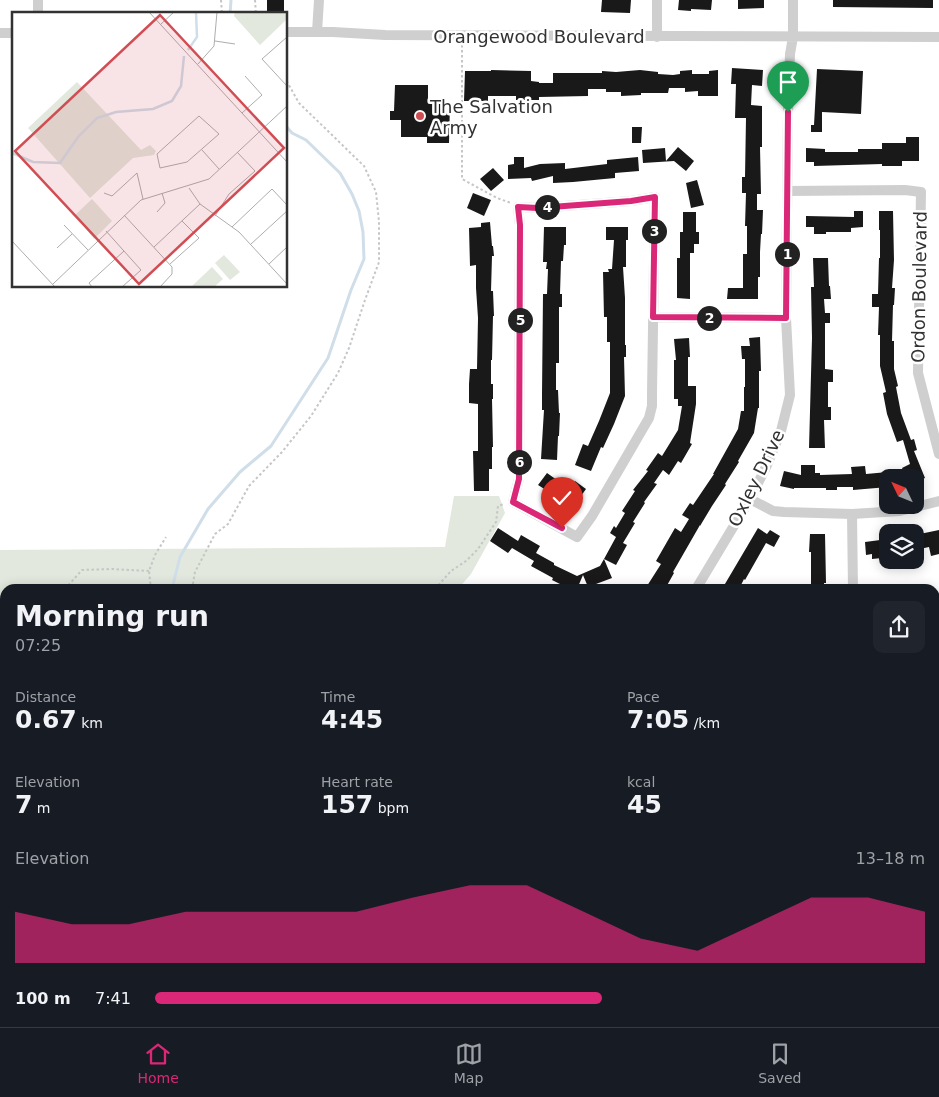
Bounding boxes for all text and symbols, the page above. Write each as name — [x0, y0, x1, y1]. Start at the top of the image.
inset map — [12, 12, 288, 288]
street label: Orangewood Boulevard — [433, 26, 645, 47]
pin — [767, 61, 809, 112]
icon: arrive — [774, 68, 802, 96]
place label: The Salvation Army — [429, 96, 553, 138]
marker: The Salvation Army — [414, 110, 426, 122]
pin: 4 — [534, 194, 560, 220]
text: 4 — [543, 199, 552, 215]
street label: Ordon Boulevard — [907, 211, 931, 363]
pin: 3 — [642, 218, 666, 244]
text: 3 — [650, 223, 659, 239]
pin: 1 — [774, 242, 800, 266]
text: 1 — [783, 246, 792, 262]
pin: 2 — [696, 306, 722, 330]
pin: 5 — [508, 308, 532, 332]
text: 2 — [705, 310, 714, 326]
text: 5 — [516, 312, 525, 328]
street label: Oxley Drive — [723, 426, 789, 530]
pin: 6 — [506, 450, 532, 474]
text: 6 — [515, 454, 524, 470]
north arrow — [879, 469, 924, 514]
map controls — [879, 469, 924, 569]
pin — [541, 477, 583, 528]
icon: check — [548, 484, 576, 512]
button: layers — [879, 524, 924, 569]
text: Morning run — [15, 600, 209, 633]
button: share — [873, 601, 925, 653]
text: 07:25 — [15, 636, 61, 655]
text: Distance — [15, 689, 76, 705]
text: Time — [321, 689, 355, 705]
text: Pace — [627, 689, 660, 705]
text: 0.67 — [15, 705, 77, 734]
text: 4:45 — [321, 705, 383, 734]
text: 7:05 — [627, 705, 689, 734]
text: km — [77, 715, 103, 731]
text: /km — [689, 715, 720, 731]
text: Elevation — [15, 774, 80, 790]
text: Heart rate — [321, 774, 393, 790]
text: kcal — [627, 774, 655, 790]
text: 7 — [15, 790, 32, 819]
text: 157 — [321, 790, 373, 819]
text: 45 — [627, 790, 662, 819]
text: m — [32, 800, 51, 816]
text: bpm — [373, 800, 409, 816]
text: Elevation — [15, 849, 89, 868]
text: 13–18 m — [856, 849, 925, 868]
text: 100 m — [15, 989, 71, 1008]
text: 7:41 — [95, 989, 131, 1008]
tab: Home — [137, 1040, 179, 1086]
tab: Map — [454, 1040, 483, 1086]
tab: Saved — [758, 1040, 802, 1086]

